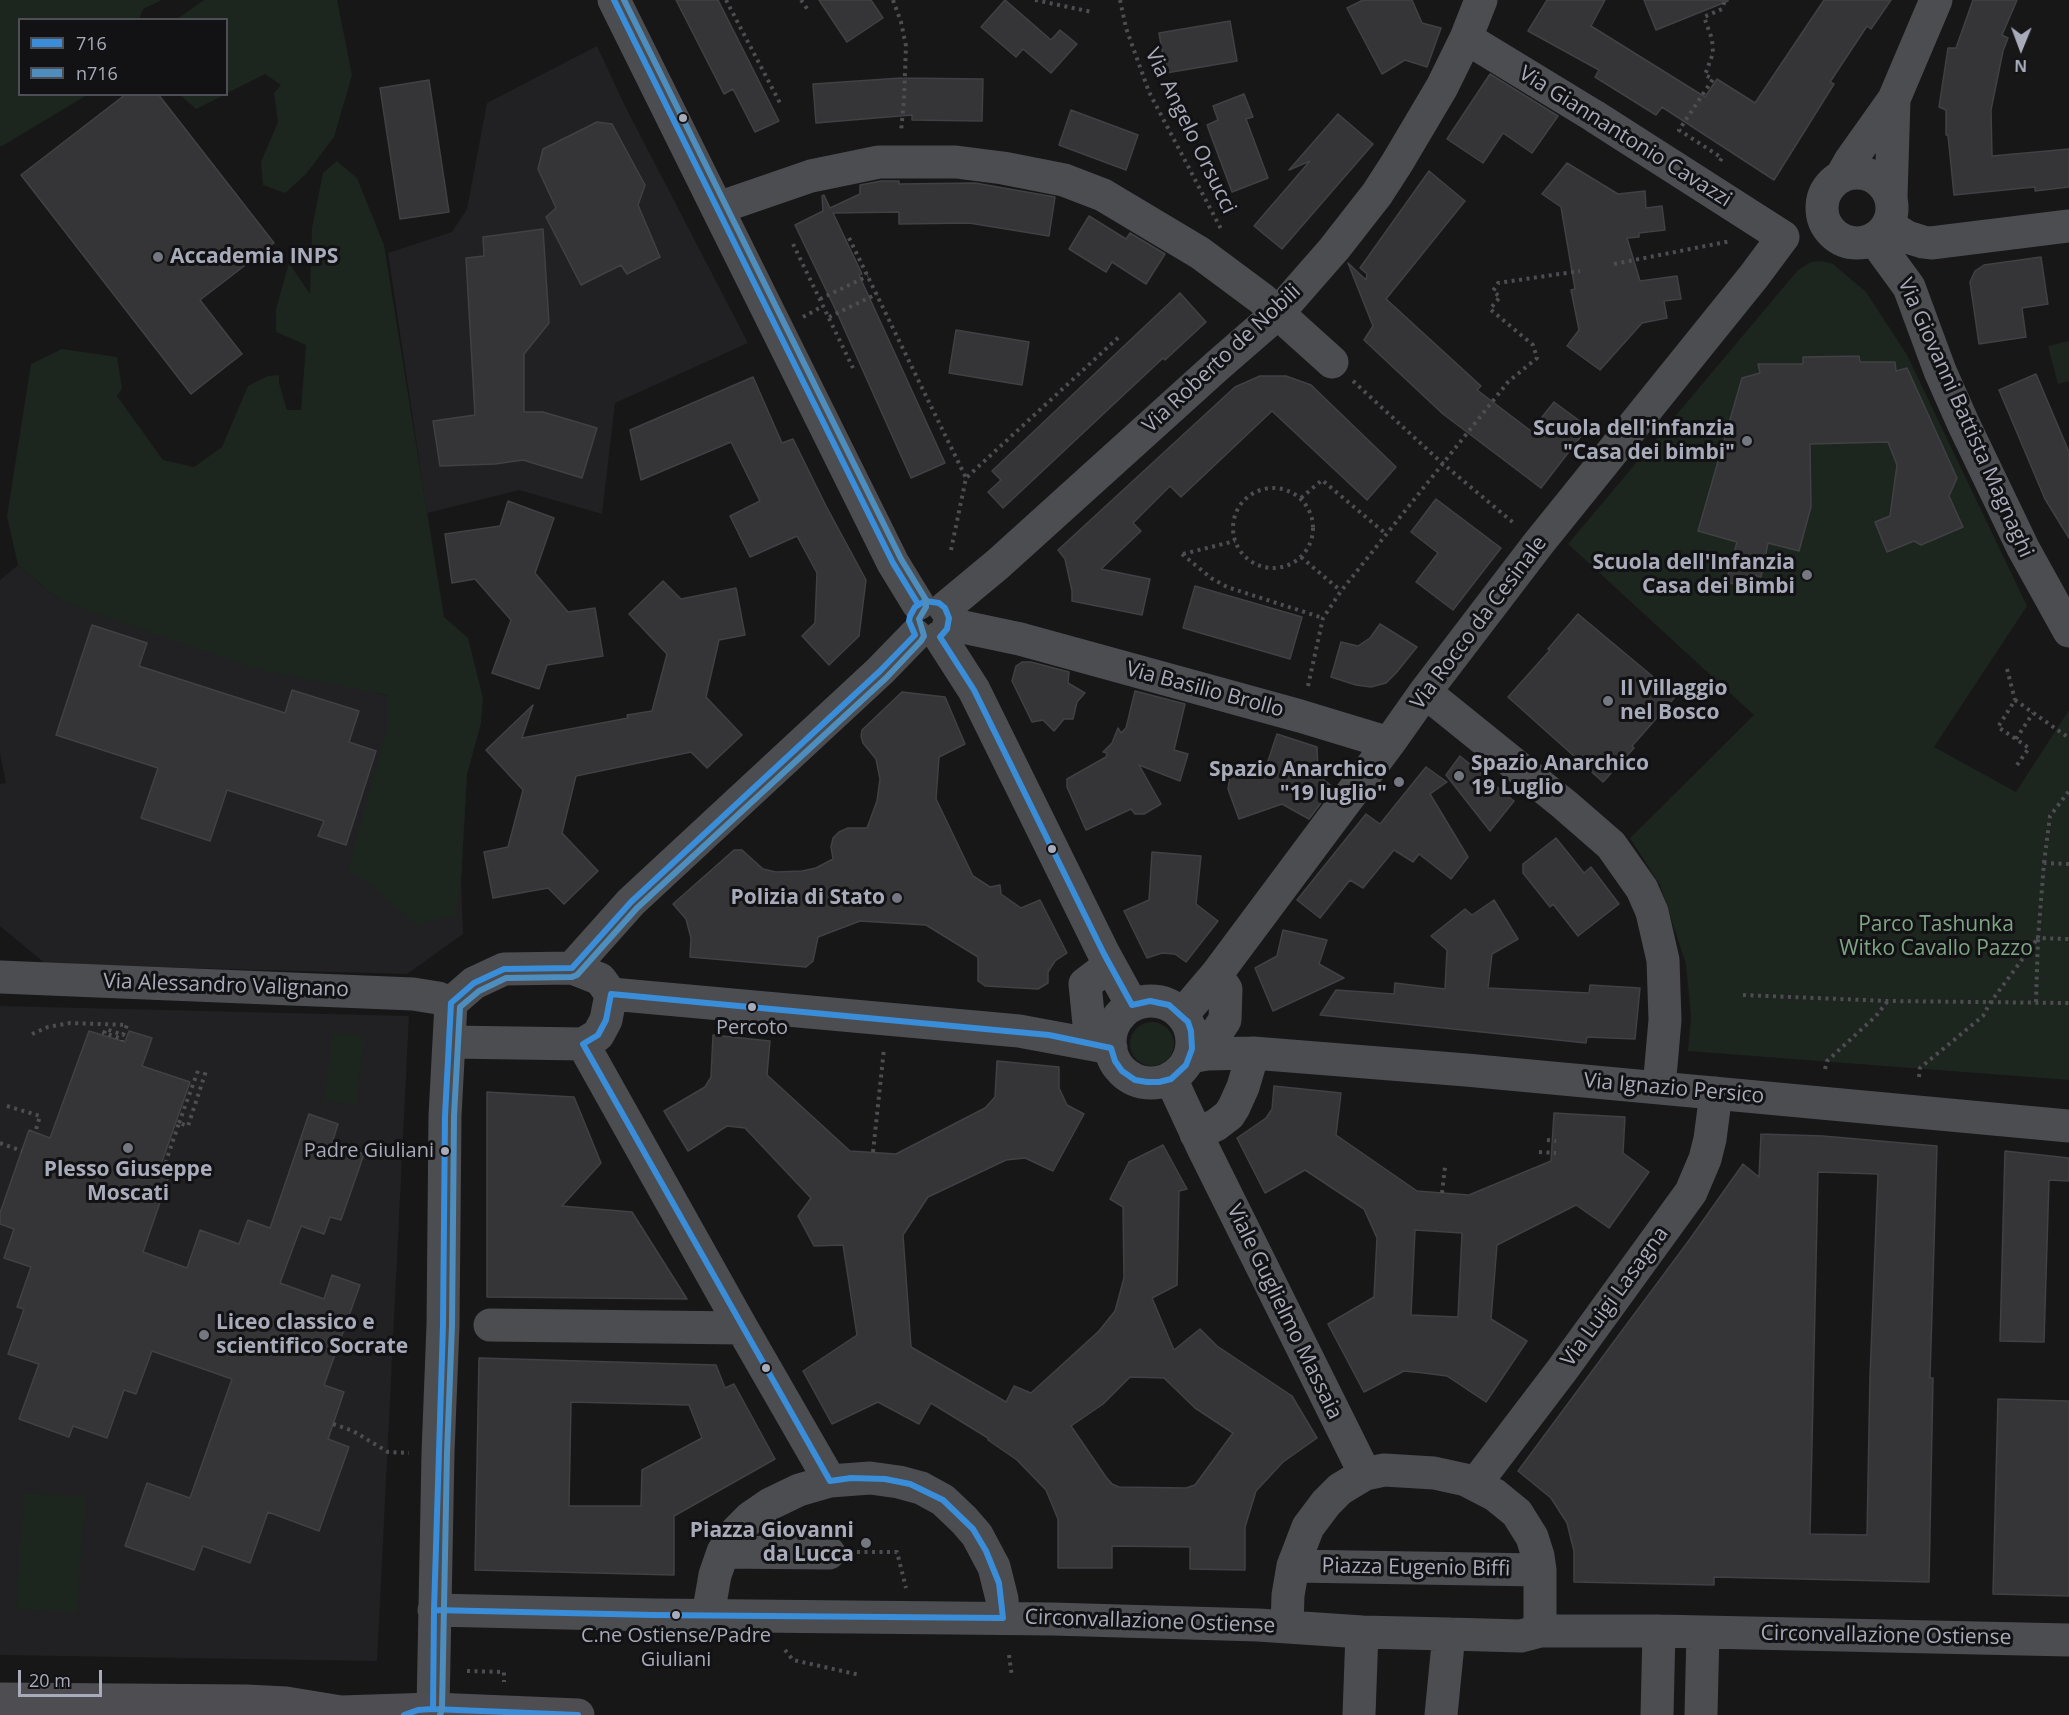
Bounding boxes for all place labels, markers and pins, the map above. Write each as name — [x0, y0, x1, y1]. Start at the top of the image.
unlabelled marker — [677, 112, 689, 124]
place label: Accademia INPS — [170, 244, 338, 270]
marker: Accademia INPS — [151, 250, 165, 264]
place label: Scuola dell'infanzia "Casa dei bimbi" — [1533, 416, 1735, 466]
marker: Scuola dell'infanzia "Casa dei bimbi" — [1740, 434, 1754, 448]
place label: Scuola dell'Infanzia Casa dei Bimbi — [1592, 550, 1795, 600]
marker: Scuola dell'Infanzia Casa dei Bimbi — [1800, 568, 1814, 582]
place label: Il Villaggio nel Bosco — [1620, 676, 1728, 726]
marker: Il Villaggio nel Bosco — [1601, 694, 1615, 708]
place label: Spazio Anarchico 19 Luglio — [1471, 751, 1649, 801]
place label: Spazio Anarchico "19 luglio" — [1209, 757, 1387, 807]
marker: Spazio Anarchico 19 Luglio — [1452, 769, 1466, 783]
marker: Spazio Anarchico "19 luglio" — [1392, 775, 1406, 789]
unlabelled marker — [1046, 843, 1058, 855]
place label: Polizia di Stato — [731, 885, 885, 911]
marker: Polizia di Stato — [890, 891, 904, 905]
marker: Percoto — [746, 1001, 758, 1013]
place label: Percoto — [716, 1016, 788, 1040]
place label: Padre Giuliani — [304, 1139, 434, 1163]
marker: Plesso Giuseppe Moscati — [121, 1141, 135, 1155]
marker: Padre Giuliani — [439, 1145, 451, 1157]
place label: Plesso Giuseppe Moscati — [44, 1157, 212, 1207]
place label: Liceo classico e scientifico Socrate — [216, 1310, 408, 1360]
marker: Liceo classico e scientifico Socrate — [197, 1328, 211, 1342]
unlabelled marker — [760, 1362, 772, 1374]
place label: Piazza Giovanni da Lucca — [690, 1518, 854, 1568]
marker: Piazza Giovanni da Lucca — [859, 1536, 873, 1550]
marker: C.ne Ostiense/Padre Giuliani — [670, 1609, 682, 1621]
place label: C.ne Ostiense/Padre Giuliani — [581, 1624, 771, 1671]

